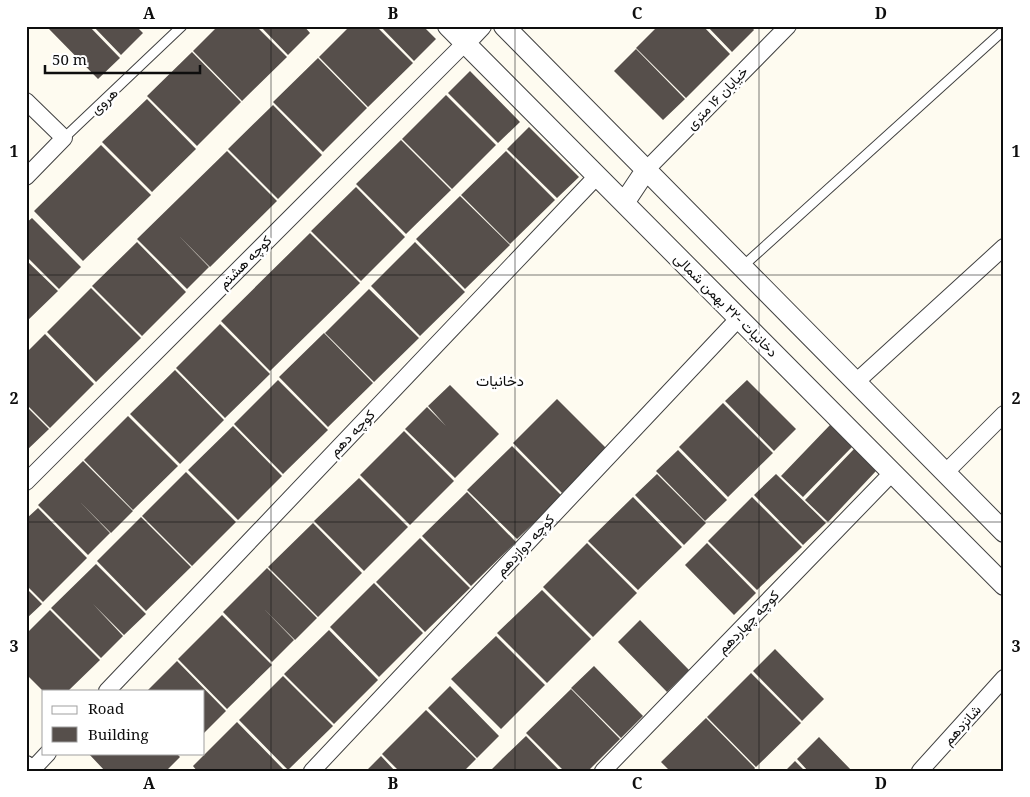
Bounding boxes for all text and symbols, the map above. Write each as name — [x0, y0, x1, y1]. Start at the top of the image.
text: A — [143, 2, 156, 24]
text: B — [388, 2, 399, 24]
text: C — [632, 2, 643, 24]
text: D — [875, 2, 887, 24]
scale bar — [45, 42, 200, 74]
text: 50 m — [52, 49, 87, 69]
street label: خیابان ۱۶ متری — [682, 62, 752, 133]
street label: هروی — [86, 83, 122, 118]
text: 1 — [9, 140, 19, 162]
text: 1 — [1011, 140, 1021, 162]
street label: کوچه هشتم — [214, 231, 276, 293]
street label: دخانیات -۲۲ بهمن شمالی — [670, 249, 783, 361]
district label: دخانیات — [476, 370, 524, 390]
text: 2 — [9, 387, 19, 409]
text: 2 — [1011, 387, 1021, 409]
street label: کوچه دهم — [325, 405, 379, 461]
street label: کوچه دوازدهم — [491, 510, 559, 580]
street label: کوچه چهاردهم — [712, 586, 784, 658]
text: 3 — [9, 635, 19, 657]
text: 3 — [1011, 635, 1021, 657]
legend — [42, 690, 205, 754]
text: Road — [88, 698, 124, 718]
street label: شانزدهم — [938, 700, 985, 749]
text: Building — [88, 724, 149, 744]
text: A — [143, 772, 156, 794]
text: B — [388, 772, 399, 794]
text: C — [632, 772, 643, 794]
text: D — [875, 772, 887, 794]

